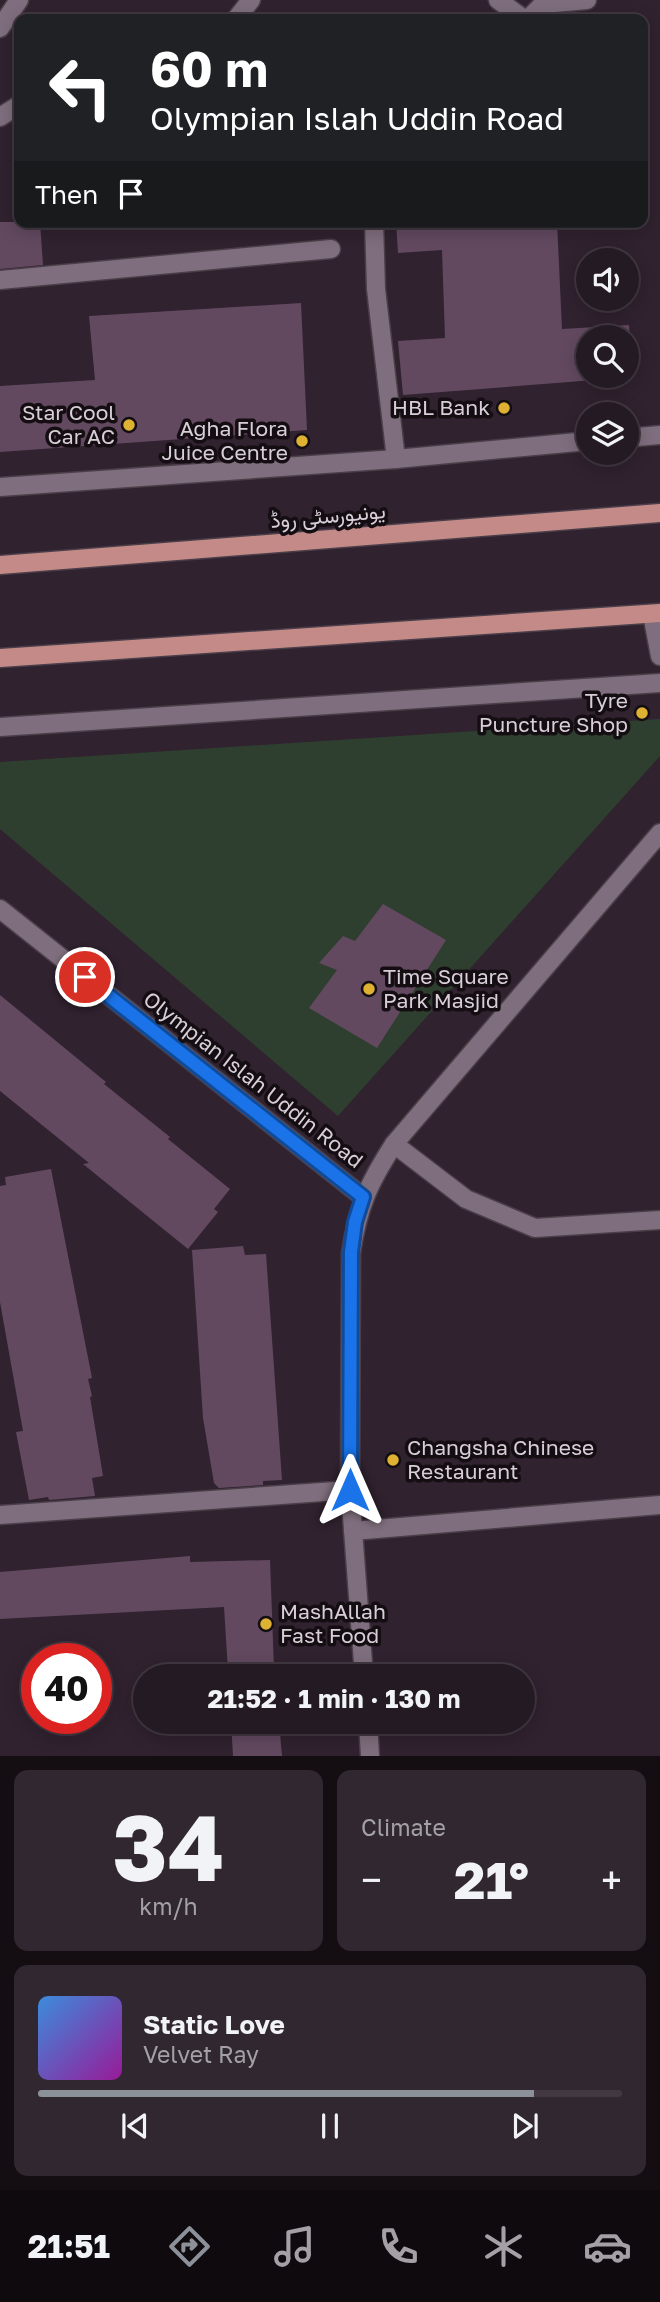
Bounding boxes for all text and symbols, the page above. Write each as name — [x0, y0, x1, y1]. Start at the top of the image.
text: 60 m — [150, 39, 268, 98]
icon: left — [35, 42, 126, 133]
text: Olympian Islah Uddin Road — [150, 99, 564, 137]
icon: arrive — [112, 175, 150, 213]
text: Then — [35, 179, 98, 210]
map controls — [576, 248, 639, 465]
button: sound — [576, 248, 639, 311]
button: search — [576, 325, 639, 388]
place label: HBL Bank — [392, 394, 490, 420]
place label: Star Cool Car AC — [22, 399, 115, 449]
marker: HBL Bank — [496, 400, 512, 416]
button: layers — [576, 402, 639, 465]
place label: Agha Flora Juice Centre — [161, 415, 288, 465]
marker: Star Cool Car AC — [121, 417, 137, 433]
marker: Agha Flora Juice Centre — [294, 433, 310, 449]
street label: یونیورسٹی روڈ — [269, 497, 387, 534]
place label: Tyre Puncture Shop — [479, 687, 628, 737]
marker: Tyre Puncture Shop — [634, 705, 650, 721]
pin — [55, 947, 115, 1007]
icon: arrive — [66, 958, 104, 996]
place label: Time Square Park Masjid — [383, 963, 509, 1013]
marker: Time Square Park Masjid — [361, 981, 377, 997]
street label: Olympian Islah Uddin Road — [139, 985, 369, 1173]
place label: Changsha Chinese Restaurant — [407, 1434, 594, 1484]
marker: Changsha Chinese Restaurant — [385, 1452, 401, 1468]
position arrow — [313, 1453, 387, 1527]
place label: MashAllah Fast Food — [280, 1598, 386, 1648]
marker: MashAllah Fast Food — [258, 1616, 274, 1632]
speed limit sign: 40 — [21, 1643, 112, 1734]
text: 21:52 · 1 min · 130 m — [208, 1683, 460, 1714]
text: 34 — [112, 1792, 225, 1901]
text: Climate — [361, 1813, 446, 1841]
text: 21° — [454, 1848, 529, 1910]
text: − — [361, 1857, 382, 1902]
text: + — [601, 1857, 622, 1902]
text: km/h — [139, 1892, 198, 1920]
text: Static Love — [143, 2009, 285, 2040]
text: Velvet Ray — [143, 2040, 259, 2068]
icon: previous — [116, 2107, 154, 2145]
icon: pause — [311, 2107, 349, 2145]
icon: next — [506, 2107, 544, 2145]
icon: directions — [165, 2222, 214, 2271]
icon: music — [270, 2222, 319, 2271]
icon: phone — [374, 2222, 423, 2271]
icon: climate — [479, 2222, 528, 2271]
icon: car — [583, 2222, 632, 2271]
text: 21:51 — [28, 2227, 110, 2265]

